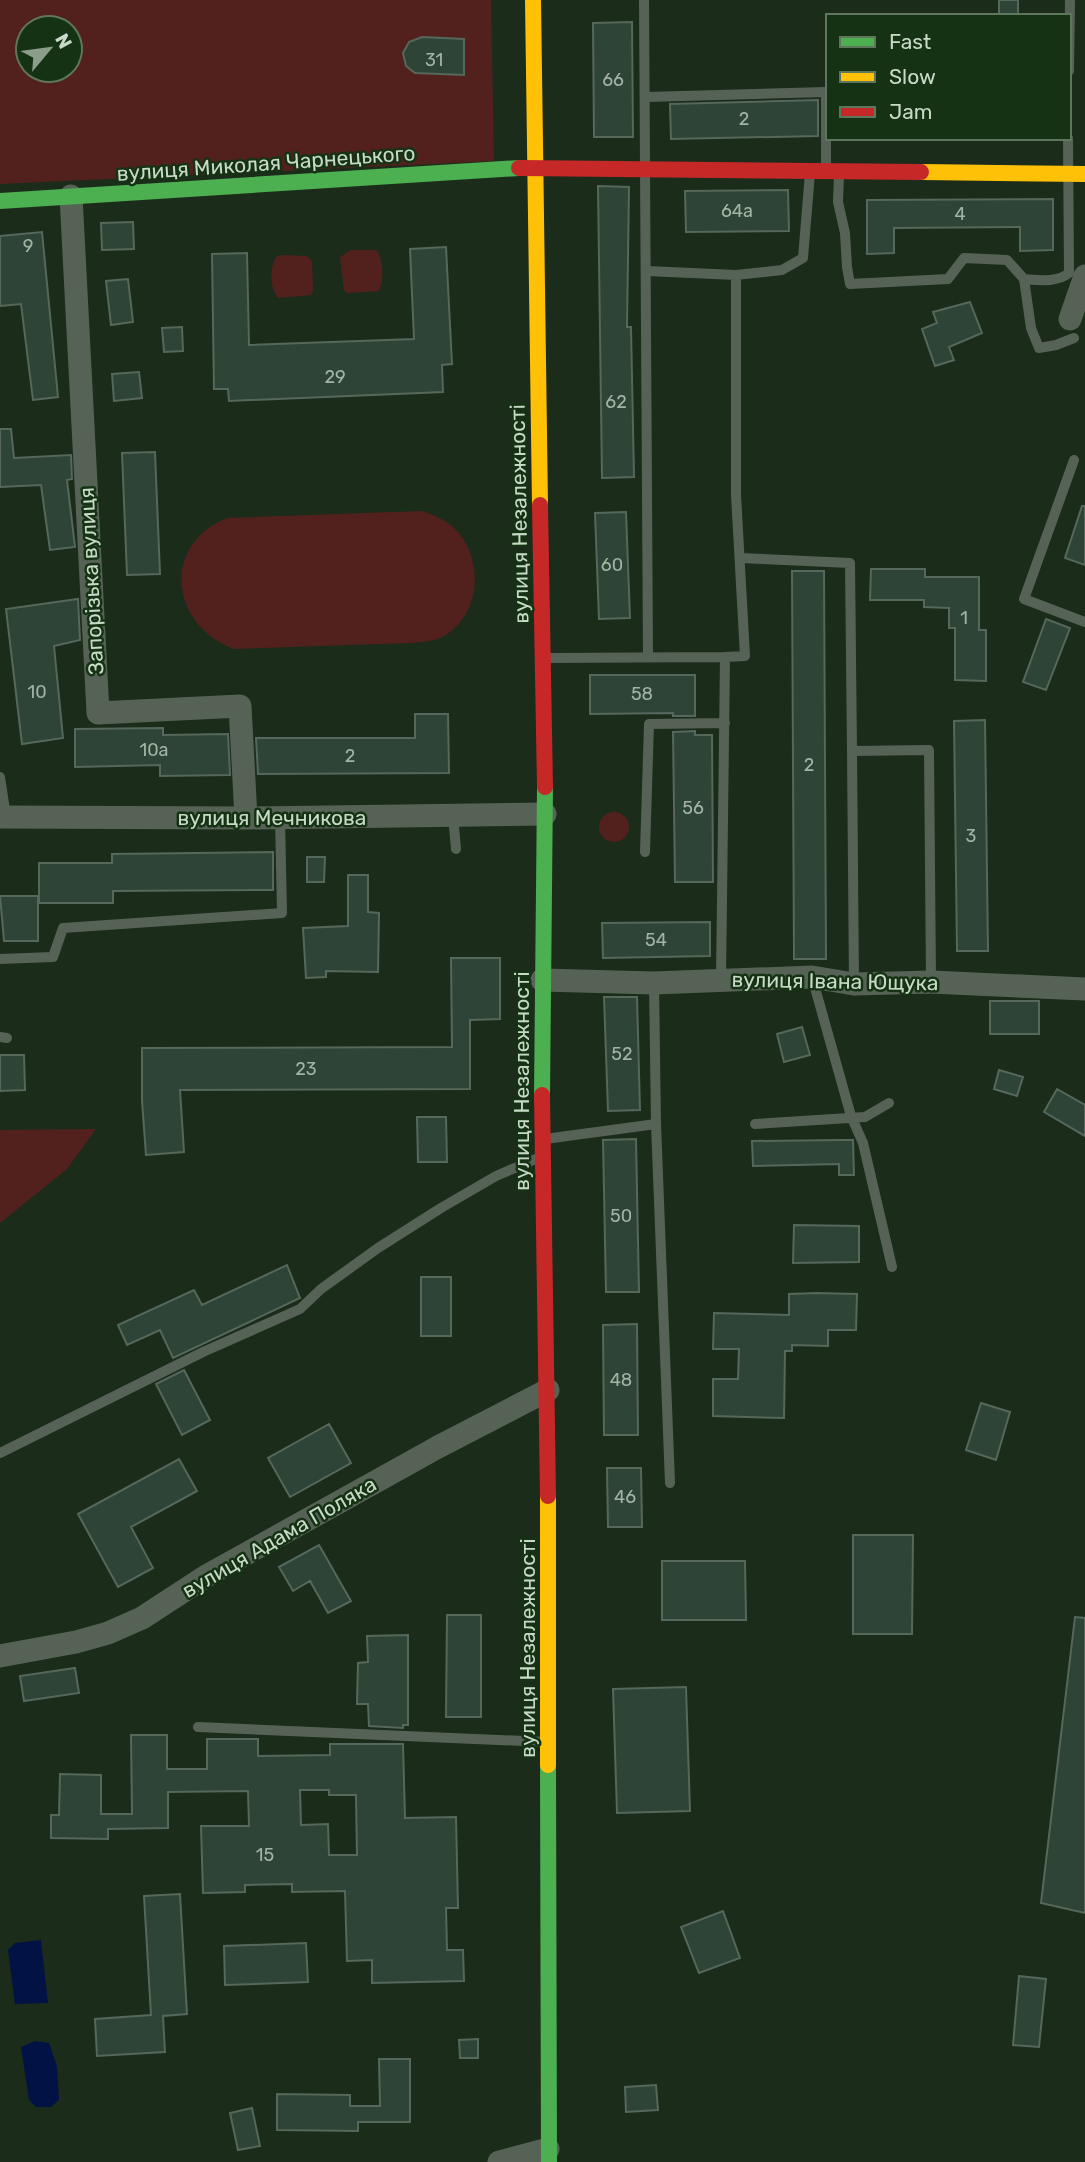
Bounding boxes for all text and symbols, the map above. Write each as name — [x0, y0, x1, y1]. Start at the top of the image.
north arrow — [14, 14, 84, 84]
legend — [826, 14, 1071, 140]
text: N — [50, 29, 77, 53]
text: Fast — [889, 29, 931, 54]
house number: 31 — [425, 49, 443, 71]
text: Slow — [889, 64, 936, 89]
house number: 66 — [602, 69, 624, 91]
text: Jam — [889, 99, 933, 124]
house number: 2 — [739, 108, 749, 130]
street label: вулиця Миколая Чарнецького — [116, 140, 416, 186]
house number: 64а — [721, 200, 753, 222]
house number: 4 — [954, 203, 966, 225]
house number: 9 — [23, 235, 33, 257]
house number: 29 — [324, 366, 346, 388]
house number: 62 — [605, 391, 627, 413]
street label: вулиця Незалежності — [505, 404, 533, 624]
street label: Запорізька вулиця — [74, 486, 108, 676]
house number: 60 — [601, 554, 623, 576]
house number: 1 — [960, 607, 968, 629]
house number: 10 — [27, 681, 47, 703]
house number: 58 — [631, 683, 653, 705]
house number: 10а — [139, 739, 169, 761]
house number: 2 — [345, 745, 355, 767]
house number: 2 — [804, 754, 814, 776]
house number: 56 — [682, 797, 704, 819]
street label: вулиця Мечникова — [178, 805, 366, 830]
house number: 3 — [966, 825, 976, 847]
house number: 54 — [645, 929, 667, 951]
street label: вулиця Івана Ющука — [731, 967, 939, 995]
street label: вулиця Незалежності — [509, 971, 534, 1191]
house number: 52 — [611, 1043, 633, 1065]
house number: 23 — [295, 1058, 317, 1080]
house number: 50 — [610, 1205, 632, 1227]
house number: 48 — [610, 1369, 632, 1391]
street label: вулиця Адама Поляка — [178, 1471, 380, 1603]
house number: 46 — [614, 1486, 636, 1508]
street label: вулиця Незалежності — [515, 1538, 540, 1758]
house number: 15 — [256, 1844, 274, 1866]

